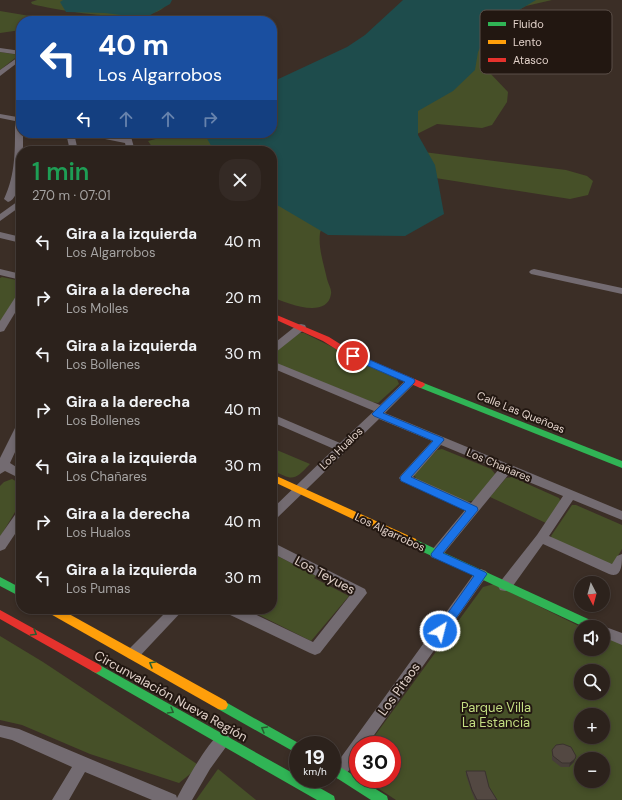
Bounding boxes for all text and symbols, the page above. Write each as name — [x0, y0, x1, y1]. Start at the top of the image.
legend — [480, 10, 612, 74]
text: Fluido — [513, 17, 544, 31]
text: 40 m — [98, 27, 169, 64]
icon: left — [32, 32, 84, 84]
text: Lento — [513, 35, 542, 49]
text: Atasco — [513, 53, 548, 67]
text: Los Algarrobos — [98, 63, 222, 87]
icon: left — [73, 108, 95, 130]
icon: ahead — [115, 108, 137, 130]
icon: ahead — [157, 108, 179, 130]
icon: right — [199, 108, 221, 130]
text: 1 min — [32, 156, 89, 187]
button: close — [219, 159, 261, 201]
text: 270 m · 07:01 — [32, 187, 111, 204]
text: Gira a la izquierda — [66, 224, 197, 244]
icon: left — [32, 231, 54, 253]
text: 40 m — [224, 232, 261, 252]
text: Los Algarrobos — [66, 244, 156, 261]
text: Gira a la derecha — [66, 280, 190, 300]
icon: right — [32, 287, 54, 309]
text: 20 m — [225, 288, 261, 308]
text: Los Molles — [66, 300, 129, 317]
text: Gira a la izquierda — [66, 336, 197, 356]
pin — [336, 339, 370, 373]
icon: left — [32, 343, 54, 365]
text: 30 m — [225, 344, 261, 364]
icon: arrive — [342, 345, 364, 367]
text: Los Bollenes — [66, 356, 140, 373]
street label: Calle Las Queñoas — [475, 388, 567, 436]
text: Gira a la derecha — [66, 392, 190, 412]
icon: right — [32, 399, 54, 421]
text: 40 m — [224, 400, 261, 420]
text: Los Bollenes — [66, 412, 140, 429]
street label: Los Hualos — [316, 424, 366, 472]
street label: Los Chañares — [465, 445, 533, 485]
text: Gira a la izquierda — [66, 448, 197, 468]
icon: left — [32, 455, 54, 477]
text: 30 m — [225, 456, 261, 476]
text: Los Chañares — [66, 468, 147, 485]
text: Gira a la derecha — [66, 504, 190, 524]
street label: Los Algarrobos — [353, 510, 427, 554]
icon: right — [32, 511, 54, 533]
text: 40 m — [224, 512, 261, 532]
text: Los Hualos — [66, 524, 131, 541]
street label: Los Teyues — [292, 552, 358, 598]
text: Gira a la izquierda — [66, 560, 197, 580]
icon: left — [32, 567, 54, 589]
text: 30 m — [225, 568, 261, 588]
north arrow — [574, 576, 610, 612]
map controls — [574, 576, 610, 788]
text: Los Pumas — [66, 580, 130, 597]
position arrow — [419, 610, 461, 652]
button: sound — [574, 620, 610, 656]
one-way arrow — [30, 629, 37, 636]
street label: Circunvalación Nueva Región — [91, 647, 251, 745]
street label: Los Pitaos — [374, 659, 424, 719]
one-way arrow — [149, 662, 156, 669]
button: search — [574, 664, 610, 700]
park label: Parque Villa La Estancia — [461, 699, 531, 731]
one-way arrow — [167, 707, 174, 714]
button: + — [574, 708, 610, 744]
one-way arrow — [261, 727, 268, 734]
speed limit sign: 30 — [349, 736, 401, 788]
text: 19 — [305, 744, 325, 770]
button: − — [574, 752, 610, 788]
text: km/h — [303, 765, 327, 778]

